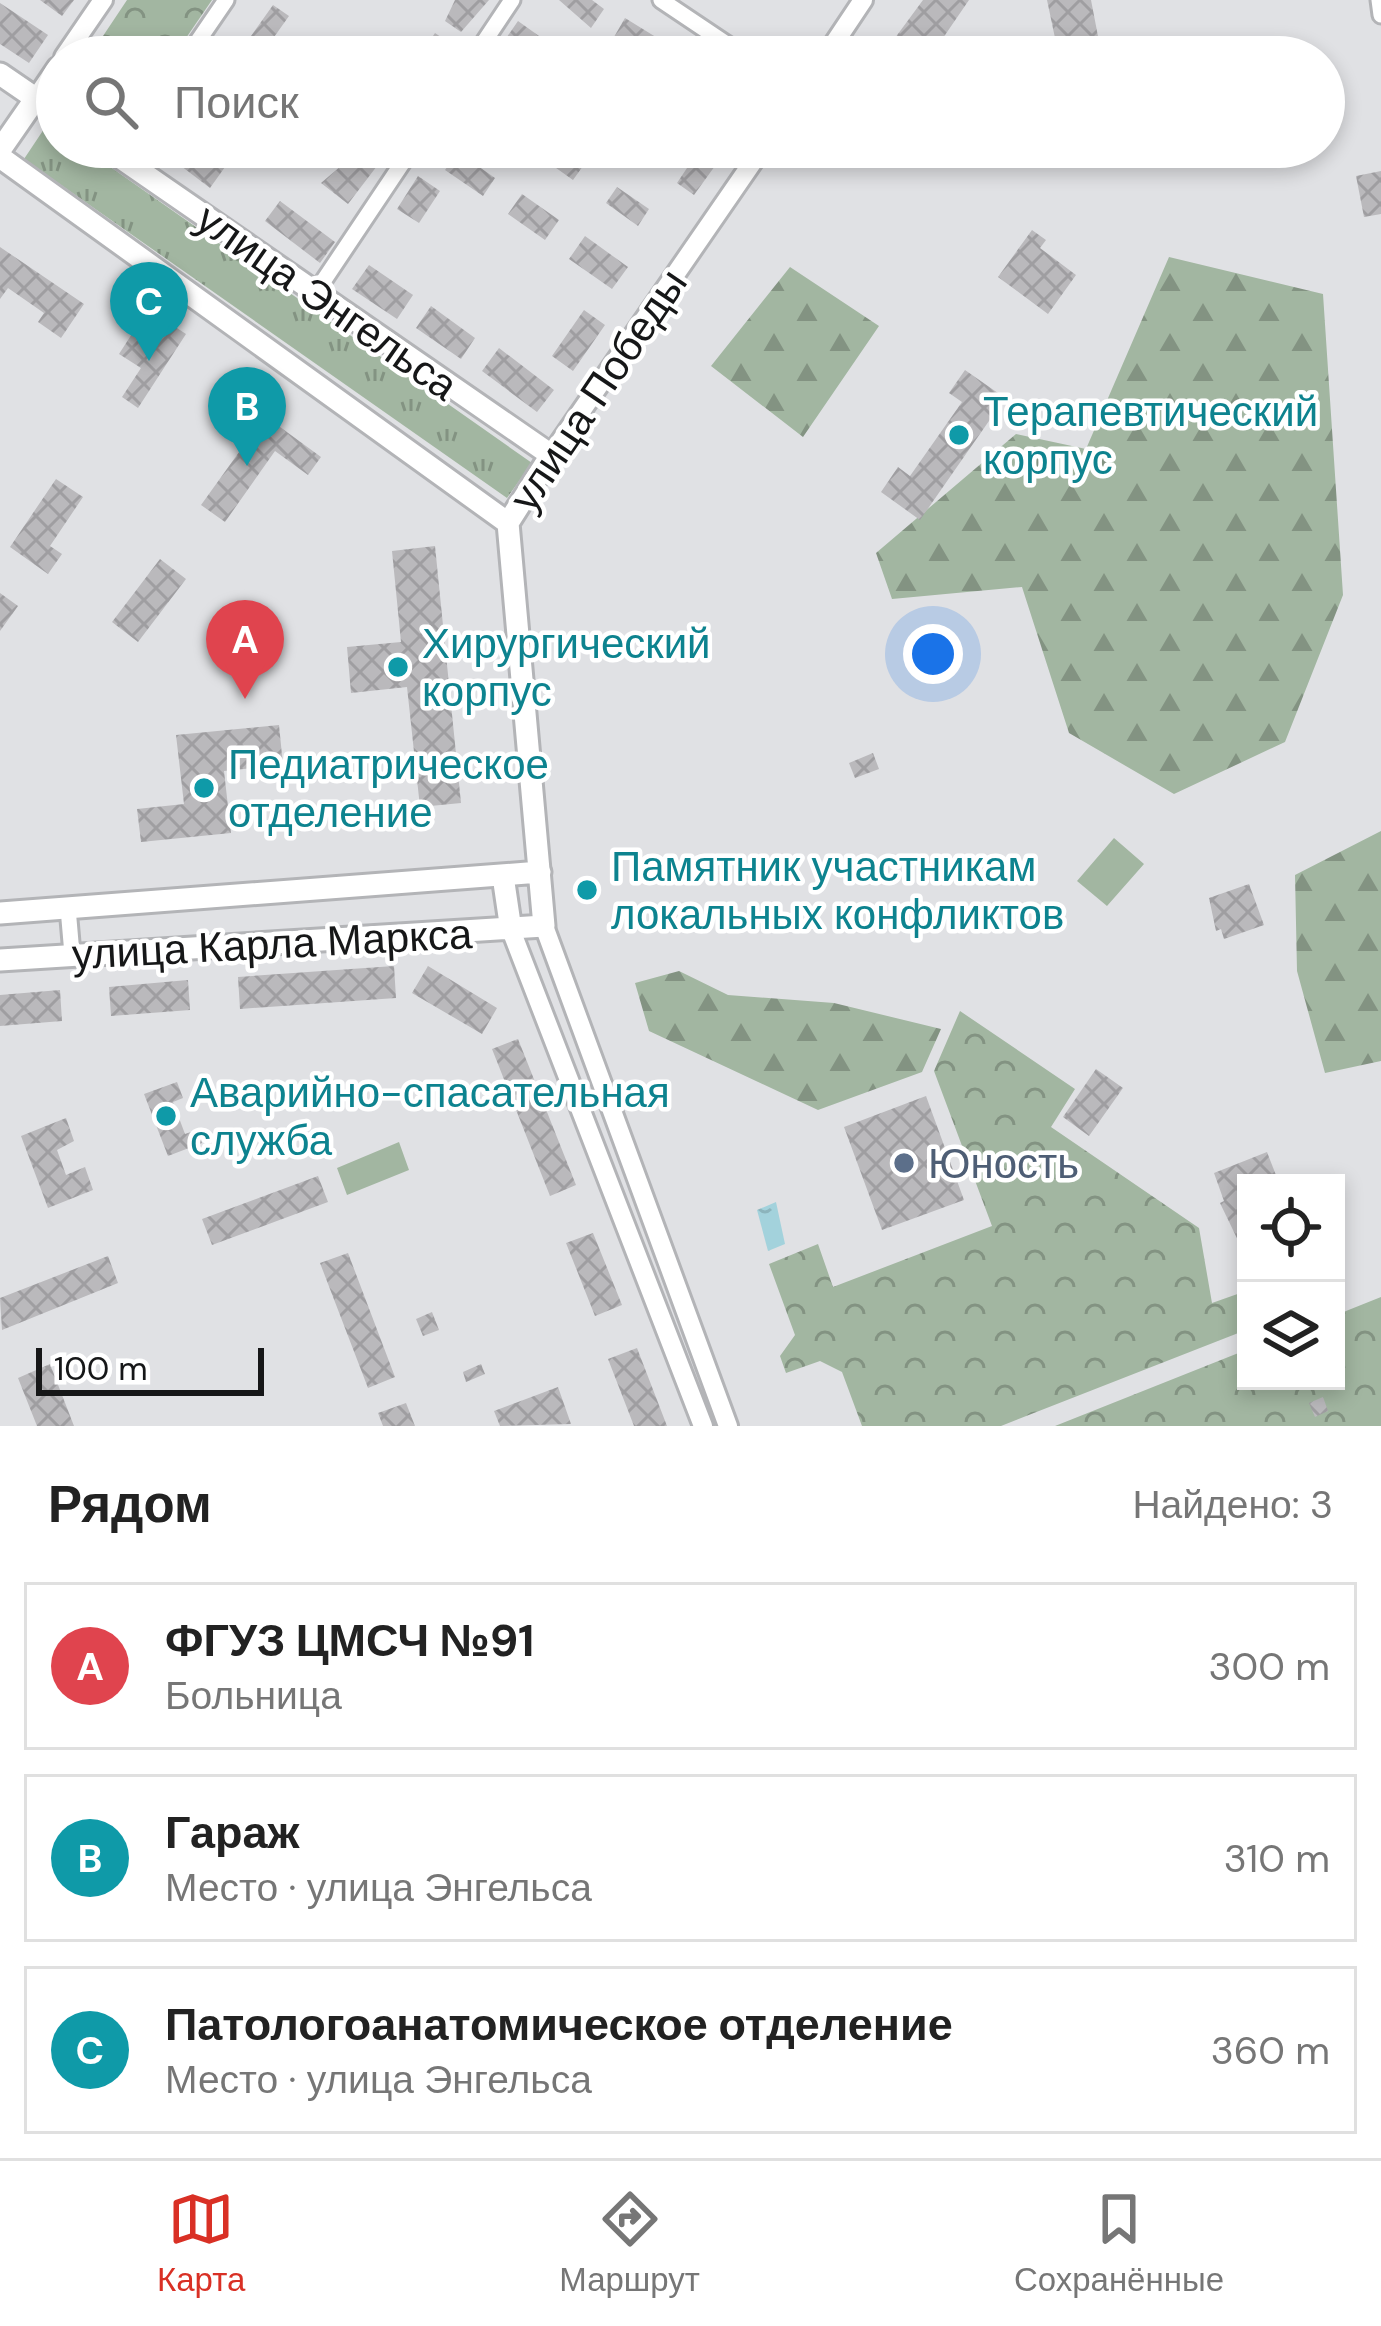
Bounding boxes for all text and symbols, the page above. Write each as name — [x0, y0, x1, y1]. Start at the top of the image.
search box — [36, 36, 1345, 168]
icon: search — [78, 69, 144, 135]
text: Поиск — [174, 73, 299, 132]
street label: улица Энгельса — [185, 191, 469, 413]
street label: улица Победы — [497, 258, 699, 522]
pin: C — [110, 262, 188, 361]
pin: B — [208, 367, 286, 466]
place label: Терапевтический корпус — [983, 384, 1318, 487]
marker: Терапевтический корпус — [946, 422, 972, 448]
pin: A — [206, 600, 284, 699]
place label: Хирургический корпус — [422, 616, 711, 719]
your location — [903, 624, 963, 684]
marker: Хирургический корпус — [385, 654, 411, 680]
place label: Педиатрическое отделение — [228, 737, 549, 840]
marker: Педиатрическое отделение — [191, 775, 217, 801]
place label: Памятник участникам локальных конфликтов — [611, 839, 1064, 942]
marker: Памятник участникам локальных конфликтов — [574, 877, 600, 903]
street label: улица Карла Маркса — [70, 906, 474, 982]
place label: Аварийно-спасательная служба — [190, 1065, 670, 1168]
marker: Аварийно-спасательная служба — [153, 1103, 179, 1129]
place label: Юность — [928, 1136, 1079, 1191]
marker: Юность — [891, 1150, 917, 1176]
map controls — [1237, 1174, 1345, 1390]
button: locate — [1237, 1174, 1345, 1282]
button: layers — [1237, 1282, 1345, 1390]
scale bar — [36, 1342, 264, 1395]
text: 100 m — [54, 1347, 148, 1390]
text: Рядом — [48, 1471, 212, 1538]
text: Найдено: 3 — [1132, 1479, 1333, 1530]
text: ФГУЗ ЦМСЧ №91 — [165, 1611, 534, 1670]
text: A — [76, 1641, 104, 1692]
text: 300 m — [1208, 1641, 1330, 1692]
text: Больница — [165, 1670, 342, 1721]
text: Гараж — [165, 1803, 299, 1862]
text: B — [78, 1833, 102, 1884]
text: 310 m — [1224, 1833, 1330, 1884]
text: Место · улица Энгельса — [165, 1862, 592, 1913]
text: Патологоанатомическое отделение — [165, 1995, 953, 2054]
text: C — [76, 2025, 104, 2076]
text: 360 m — [1211, 2025, 1330, 2076]
text: Место · улица Энгельса — [165, 2054, 592, 2105]
tab: Карта — [157, 2186, 245, 2301]
tab: Маршрут — [559, 2186, 700, 2301]
tab: Сохранённые — [1014, 2186, 1224, 2301]

